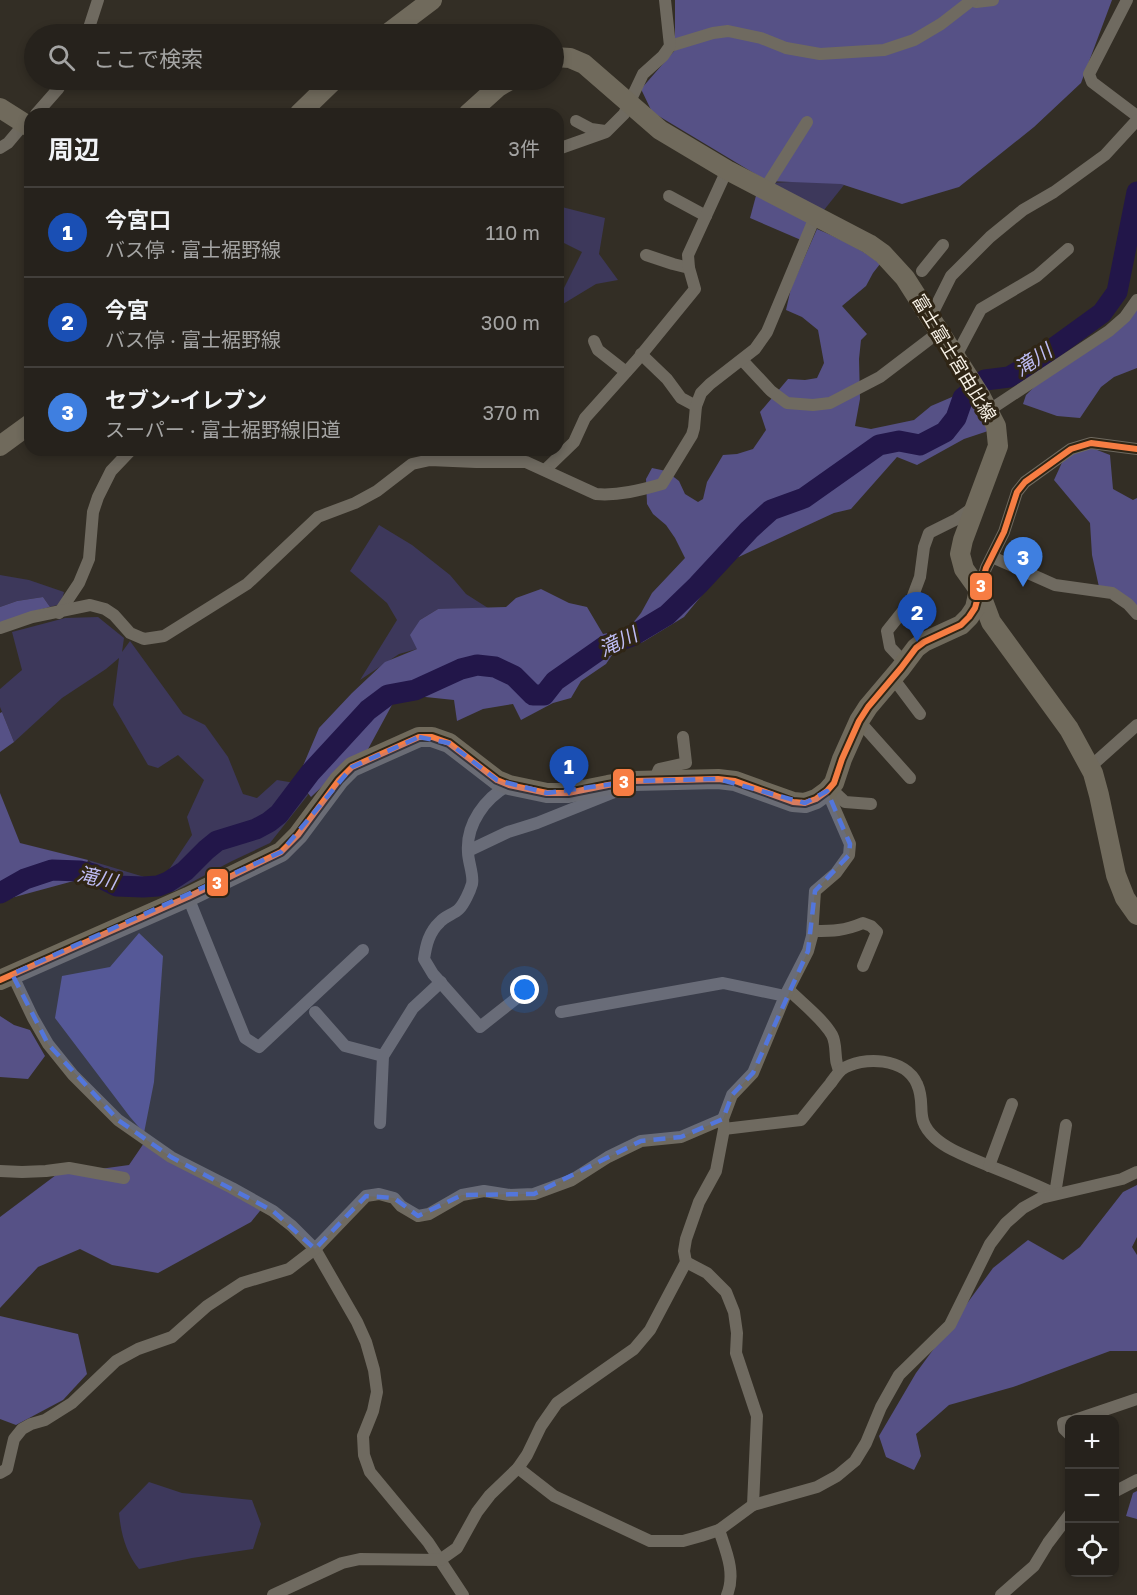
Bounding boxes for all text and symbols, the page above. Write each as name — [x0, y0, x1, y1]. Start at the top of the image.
search box — [24, 24, 564, 90]
icon: search — [45, 41, 78, 74]
text: ここで検索 — [93, 45, 203, 72]
text: 周辺 — [48, 134, 100, 165]
text: 3件 — [508, 136, 540, 160]
text: 今宮口 — [105, 206, 171, 233]
text: 1 — [62, 220, 73, 244]
text: 110 m — [486, 220, 540, 244]
text: バス停 · 富士裾野線 — [105, 237, 281, 261]
street label: 富士富士宮由比線 — [908, 290, 1001, 425]
text: 今宮 — [105, 296, 149, 323]
text: 2 — [61, 310, 74, 334]
text: 300 m — [481, 310, 540, 334]
text: バス停 · 富士裾野線 — [105, 327, 281, 351]
water label: 滝川 — [1009, 337, 1057, 380]
text: セブン-イレブン — [105, 386, 267, 413]
text: 3 — [61, 400, 74, 424]
text: 370 m — [483, 400, 540, 424]
text: スーパー · 富士裾野線旧道 — [105, 417, 341, 441]
pin: 3 — [1004, 538, 1042, 587]
line badge: 3 — [969, 572, 993, 601]
text: 3 — [976, 576, 986, 596]
pin: 2 — [898, 592, 936, 642]
water label: 滝川 — [594, 621, 643, 661]
pin: 1 — [550, 746, 588, 796]
line badge: 3 — [612, 768, 635, 797]
text: 3 — [619, 772, 629, 792]
water label: 滝川 — [75, 861, 121, 894]
line badge: 3 — [206, 868, 229, 897]
text: 3 — [212, 873, 222, 893]
your location — [510, 975, 539, 1004]
map controls — [1065, 1415, 1119, 1577]
button: + — [1065, 1415, 1119, 1469]
button: − — [1065, 1469, 1119, 1523]
button: locate — [1065, 1523, 1119, 1577]

